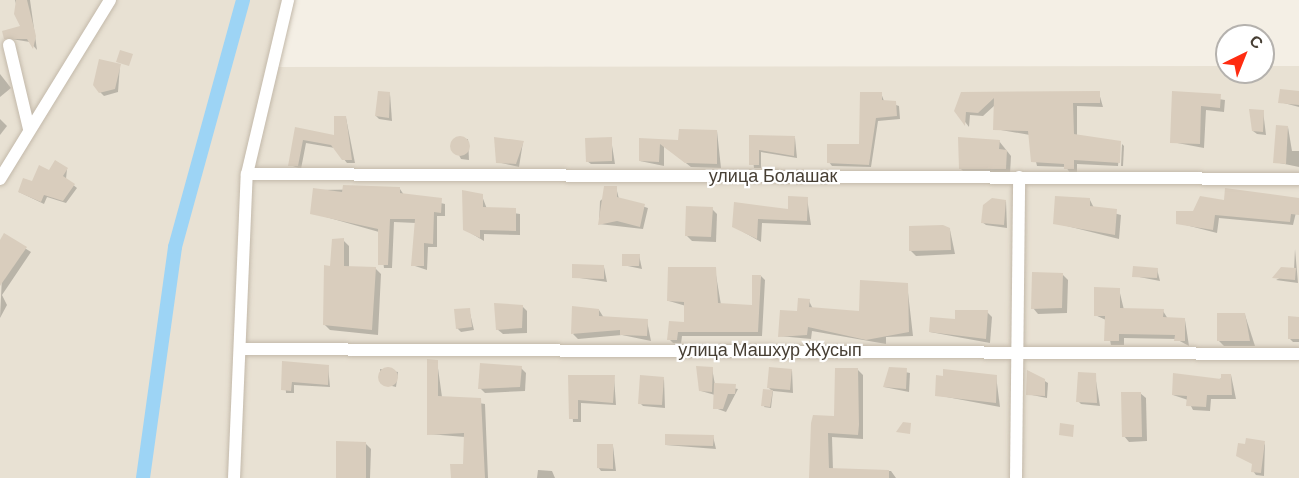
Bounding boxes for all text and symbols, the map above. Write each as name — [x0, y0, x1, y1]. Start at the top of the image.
north arrow — [1215, 24, 1275, 84]
text: С — [1245, 30, 1268, 54]
street label: улица Болашак — [709, 165, 837, 187]
street label: улица Машхур Жусып — [678, 339, 862, 361]

